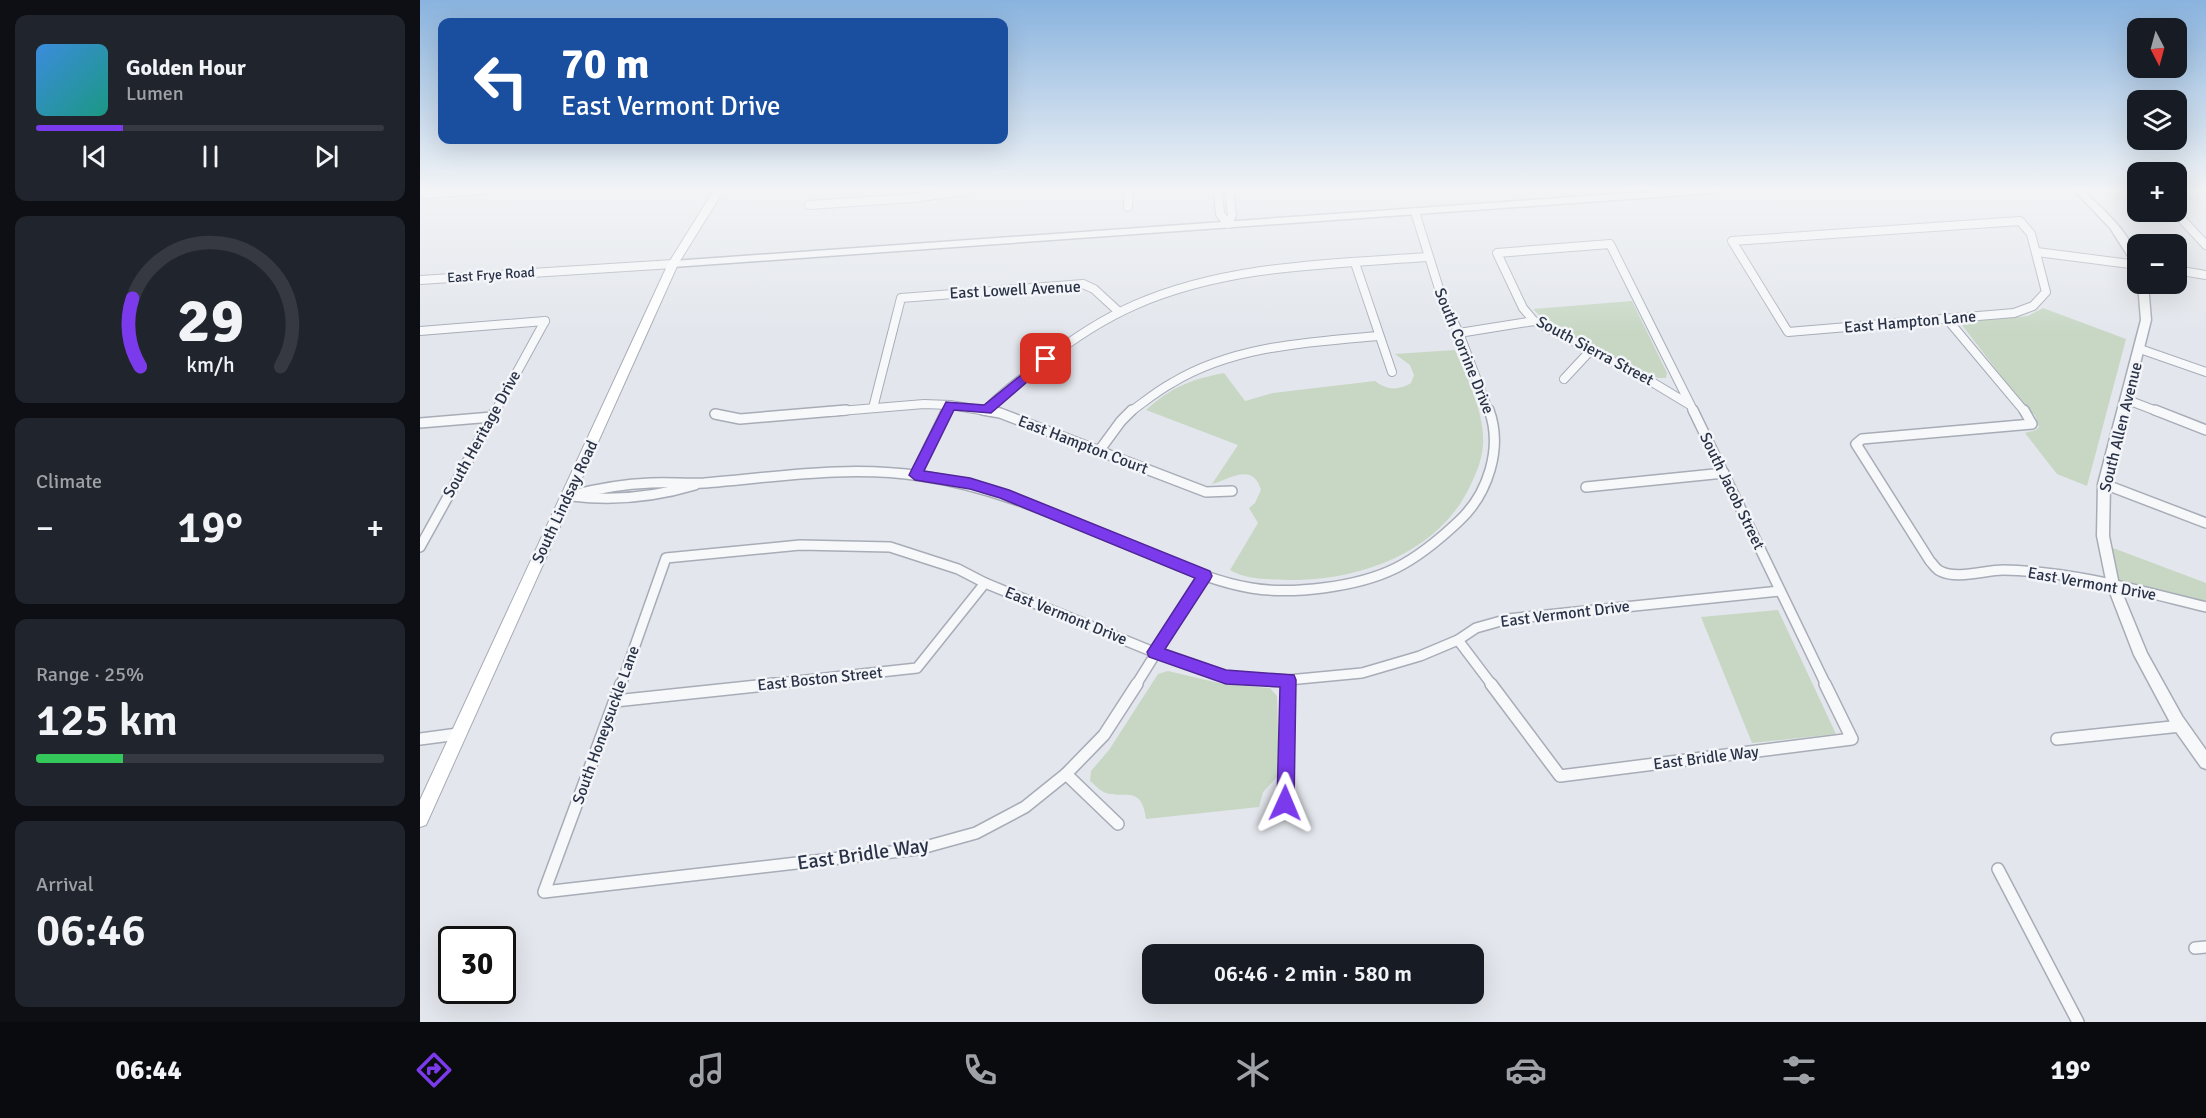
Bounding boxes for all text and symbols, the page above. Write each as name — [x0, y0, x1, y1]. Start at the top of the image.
north arrow — [2127, 18, 2187, 78]
map controls — [2127, 18, 2187, 294]
text: 70 m — [561, 39, 650, 90]
icon: left — [462, 42, 540, 120]
text: Golden Hour — [126, 54, 246, 81]
text: Lumen — [126, 81, 184, 106]
text: East Vermont Drive — [561, 90, 781, 123]
button: layers — [2127, 90, 2187, 150]
icon: previous — [78, 140, 111, 173]
icon: pause — [194, 140, 227, 173]
icon: next — [310, 140, 343, 173]
button: + — [2127, 162, 2187, 222]
button: − — [2127, 234, 2187, 294]
street label: East Frye Road — [447, 263, 535, 287]
street label: East Lowell Avenue — [949, 277, 1081, 303]
text: 29 — [176, 282, 244, 359]
street label: South Corrine Drive — [1430, 285, 1498, 417]
street label: East Hampton Lane — [1843, 306, 1977, 338]
street label: South Sierra Street — [1533, 312, 1657, 391]
pin — [1020, 333, 1071, 384]
icon: arrive — [1029, 342, 1062, 375]
text: km/h — [186, 352, 234, 378]
street label: South Allen Avenue — [2095, 360, 2147, 494]
street label: South Heritage Drive — [439, 367, 525, 501]
street label: East Hampton Court — [1015, 411, 1151, 479]
street label: South Jacob Street — [1695, 429, 1769, 553]
street label: South Lindsay Road — [528, 437, 602, 567]
text: Climate — [36, 469, 102, 494]
text: 19° — [177, 500, 243, 555]
text: − — [36, 508, 54, 549]
text: + — [366, 508, 384, 549]
street label: East Vermont Drive — [2026, 563, 2158, 605]
street label: East Vermont Drive — [1002, 582, 1130, 650]
street label: East Vermont Drive — [1499, 596, 1631, 632]
street label: South Honeysuckle Lane — [568, 643, 644, 807]
text: Range · 25% — [36, 662, 144, 687]
street label: East Boston Street — [756, 662, 884, 696]
text: 125 km — [36, 693, 178, 748]
street label: East Bridle Way — [1652, 742, 1760, 774]
position arrow — [1253, 771, 1317, 835]
street label: East Bridle Way — [796, 832, 931, 876]
text: Arrival — [36, 872, 94, 897]
text: 06:46 — [36, 903, 146, 958]
speed limit sign: 30 — [438, 926, 516, 1004]
text: 06:46 · 2 min · 580 m — [1214, 960, 1412, 987]
icon: directions — [413, 1049, 455, 1091]
icon: music — [686, 1049, 728, 1091]
icon: phone — [959, 1049, 1001, 1091]
icon: climate — [1232, 1049, 1274, 1091]
icon: car — [1505, 1049, 1547, 1091]
icon: filters — [1778, 1049, 1820, 1091]
text: 06:44 — [115, 1054, 182, 1087]
text: 19° — [2051, 1054, 2091, 1087]

